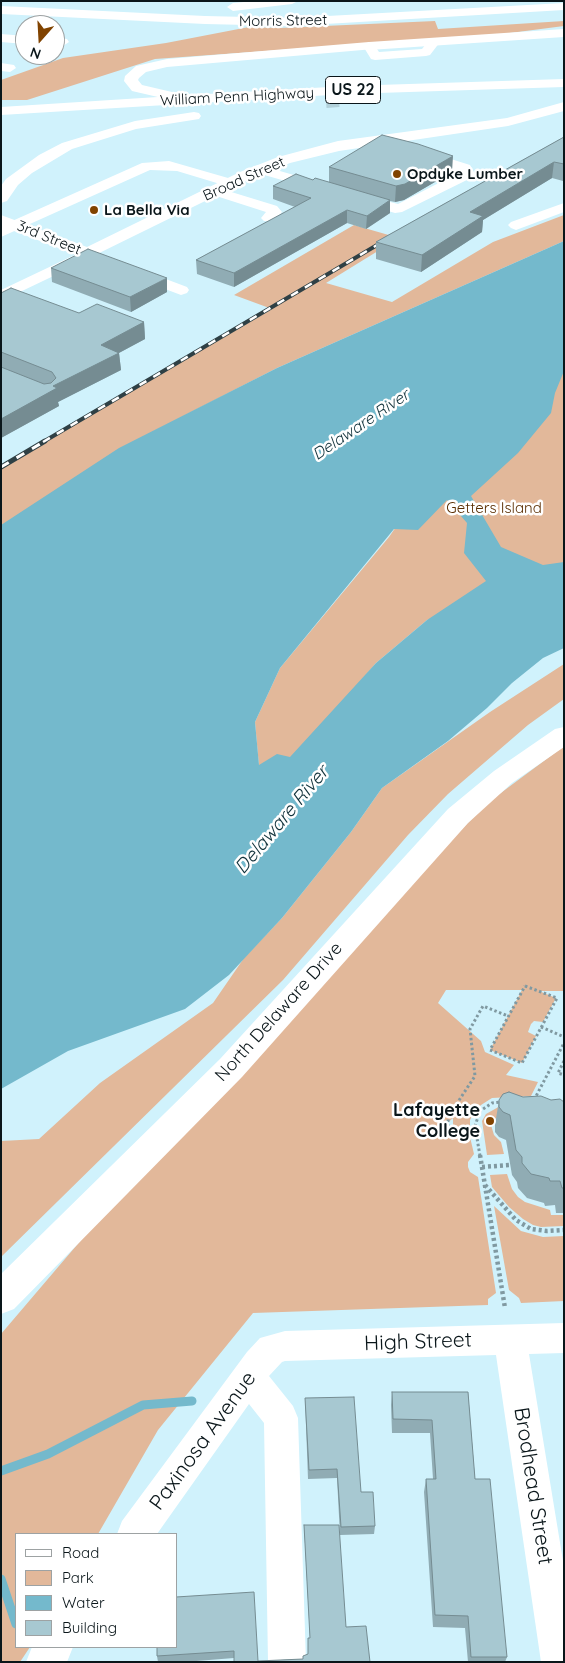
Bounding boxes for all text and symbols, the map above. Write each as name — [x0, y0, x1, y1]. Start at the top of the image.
street label: Morris Street — [239, 11, 327, 31]
north arrow — [15, 15, 65, 65]
text: N — [28, 43, 43, 63]
road number: US 22 — [326, 76, 380, 104]
street label: William Penn Highway — [160, 84, 314, 110]
street label: Broad Street — [200, 153, 288, 205]
place label: Opdyke Lumber — [407, 165, 523, 183]
marker: Opdyke Lumber — [391, 168, 403, 180]
place label: La Bella Via — [104, 201, 190, 219]
marker: La Bella Via — [88, 204, 100, 216]
street label: 3rd Street — [14, 217, 84, 259]
water label: Delaware River — [309, 386, 413, 464]
park label: Getters Island — [446, 499, 542, 517]
water label: Delaware River — [230, 761, 334, 879]
street label: North Delaware Drive — [211, 938, 347, 1086]
place label: Lafayette College — [393, 1100, 480, 1142]
marker: Lafayette College — [484, 1115, 496, 1127]
street label: High Street — [364, 1328, 472, 1356]
street label: Paxinosa Avenue — [144, 1367, 262, 1515]
street label: Brodhead Street — [508, 1405, 558, 1567]
legend — [15, 1533, 178, 1648]
text: Road — [62, 1543, 99, 1562]
text: Park — [62, 1568, 94, 1587]
text: Water — [62, 1593, 105, 1612]
text: Building — [62, 1618, 117, 1637]

